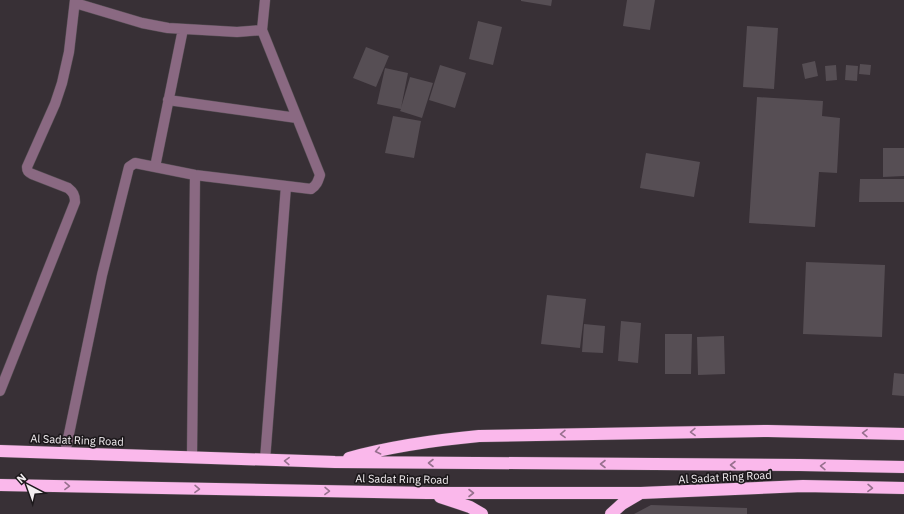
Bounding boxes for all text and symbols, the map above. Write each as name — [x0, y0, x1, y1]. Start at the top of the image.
one-way arrow — [690, 428, 696, 436]
one-way arrow — [862, 429, 868, 437]
one-way arrow — [560, 430, 566, 438]
street label: Al Sadat Ring Road — [30, 431, 124, 449]
one-way arrow — [375, 447, 382, 455]
one-way arrow — [284, 456, 290, 465]
one-way arrow — [428, 459, 434, 467]
one-way arrow — [600, 460, 606, 468]
one-way arrow — [730, 461, 736, 469]
one-way arrow — [820, 461, 826, 470]
north arrow — [8, 466, 48, 506]
street label: Al Sadat Ring Road — [678, 468, 772, 486]
text: N — [14, 471, 29, 486]
street label: Al Sadat Ring Road — [355, 471, 449, 487]
one-way arrow — [64, 482, 70, 491]
one-way arrow — [867, 483, 873, 492]
one-way arrow — [194, 485, 200, 493]
one-way arrow — [324, 487, 330, 495]
one-way arrow — [468, 489, 474, 497]

